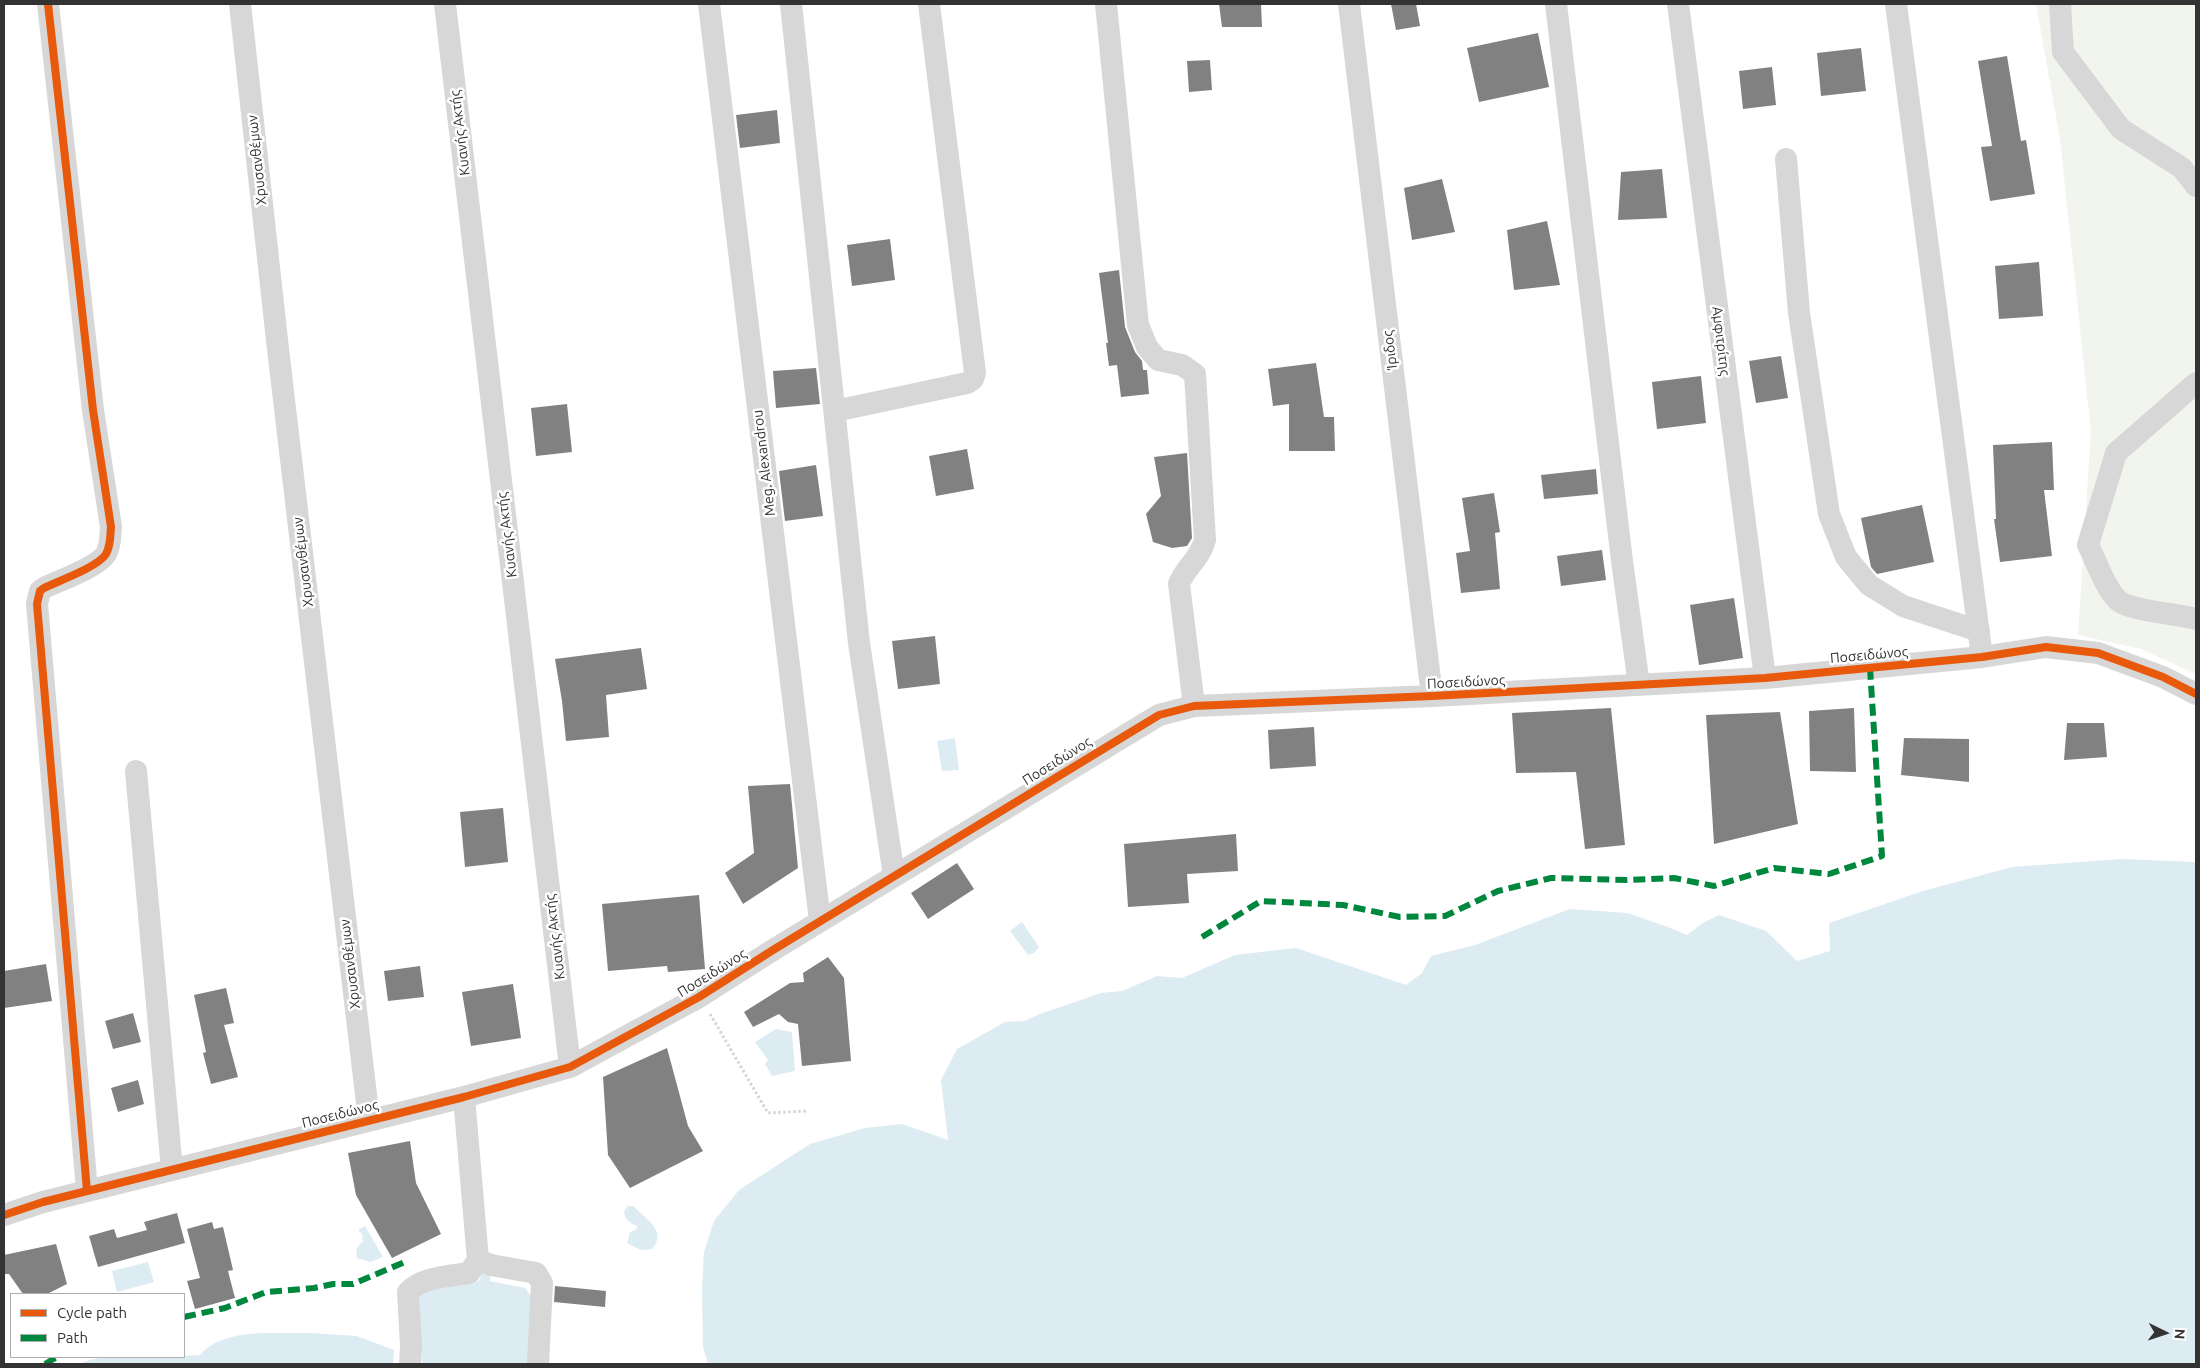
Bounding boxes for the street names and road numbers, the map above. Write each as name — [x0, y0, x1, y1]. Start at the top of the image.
street label: Κυανής Ακτής — [446, 89, 474, 177]
street label: Χρυσανθέμων — [244, 114, 270, 206]
street label: Αμφιτρίτης — [1708, 305, 1734, 377]
street label: Ίριδος — [1379, 329, 1401, 371]
street label: Meg. Alexandrou — [749, 409, 779, 517]
street label: Κυανής Ακτής — [493, 491, 521, 579]
street label: Χρυσανθέμων — [289, 516, 317, 608]
street label: Ποσειδώνος — [1829, 643, 1909, 667]
street label: Ποσειδώνος — [1427, 672, 1505, 692]
street label: Ποσειδώνος — [1019, 733, 1095, 789]
street label: Κυανής Ακτής — [541, 893, 569, 981]
street label: Χρυσανθέμων — [336, 918, 364, 1010]
street label: Ποσειδώνος — [674, 945, 750, 1001]
street label: Ποσειδώνος — [300, 1096, 380, 1132]

